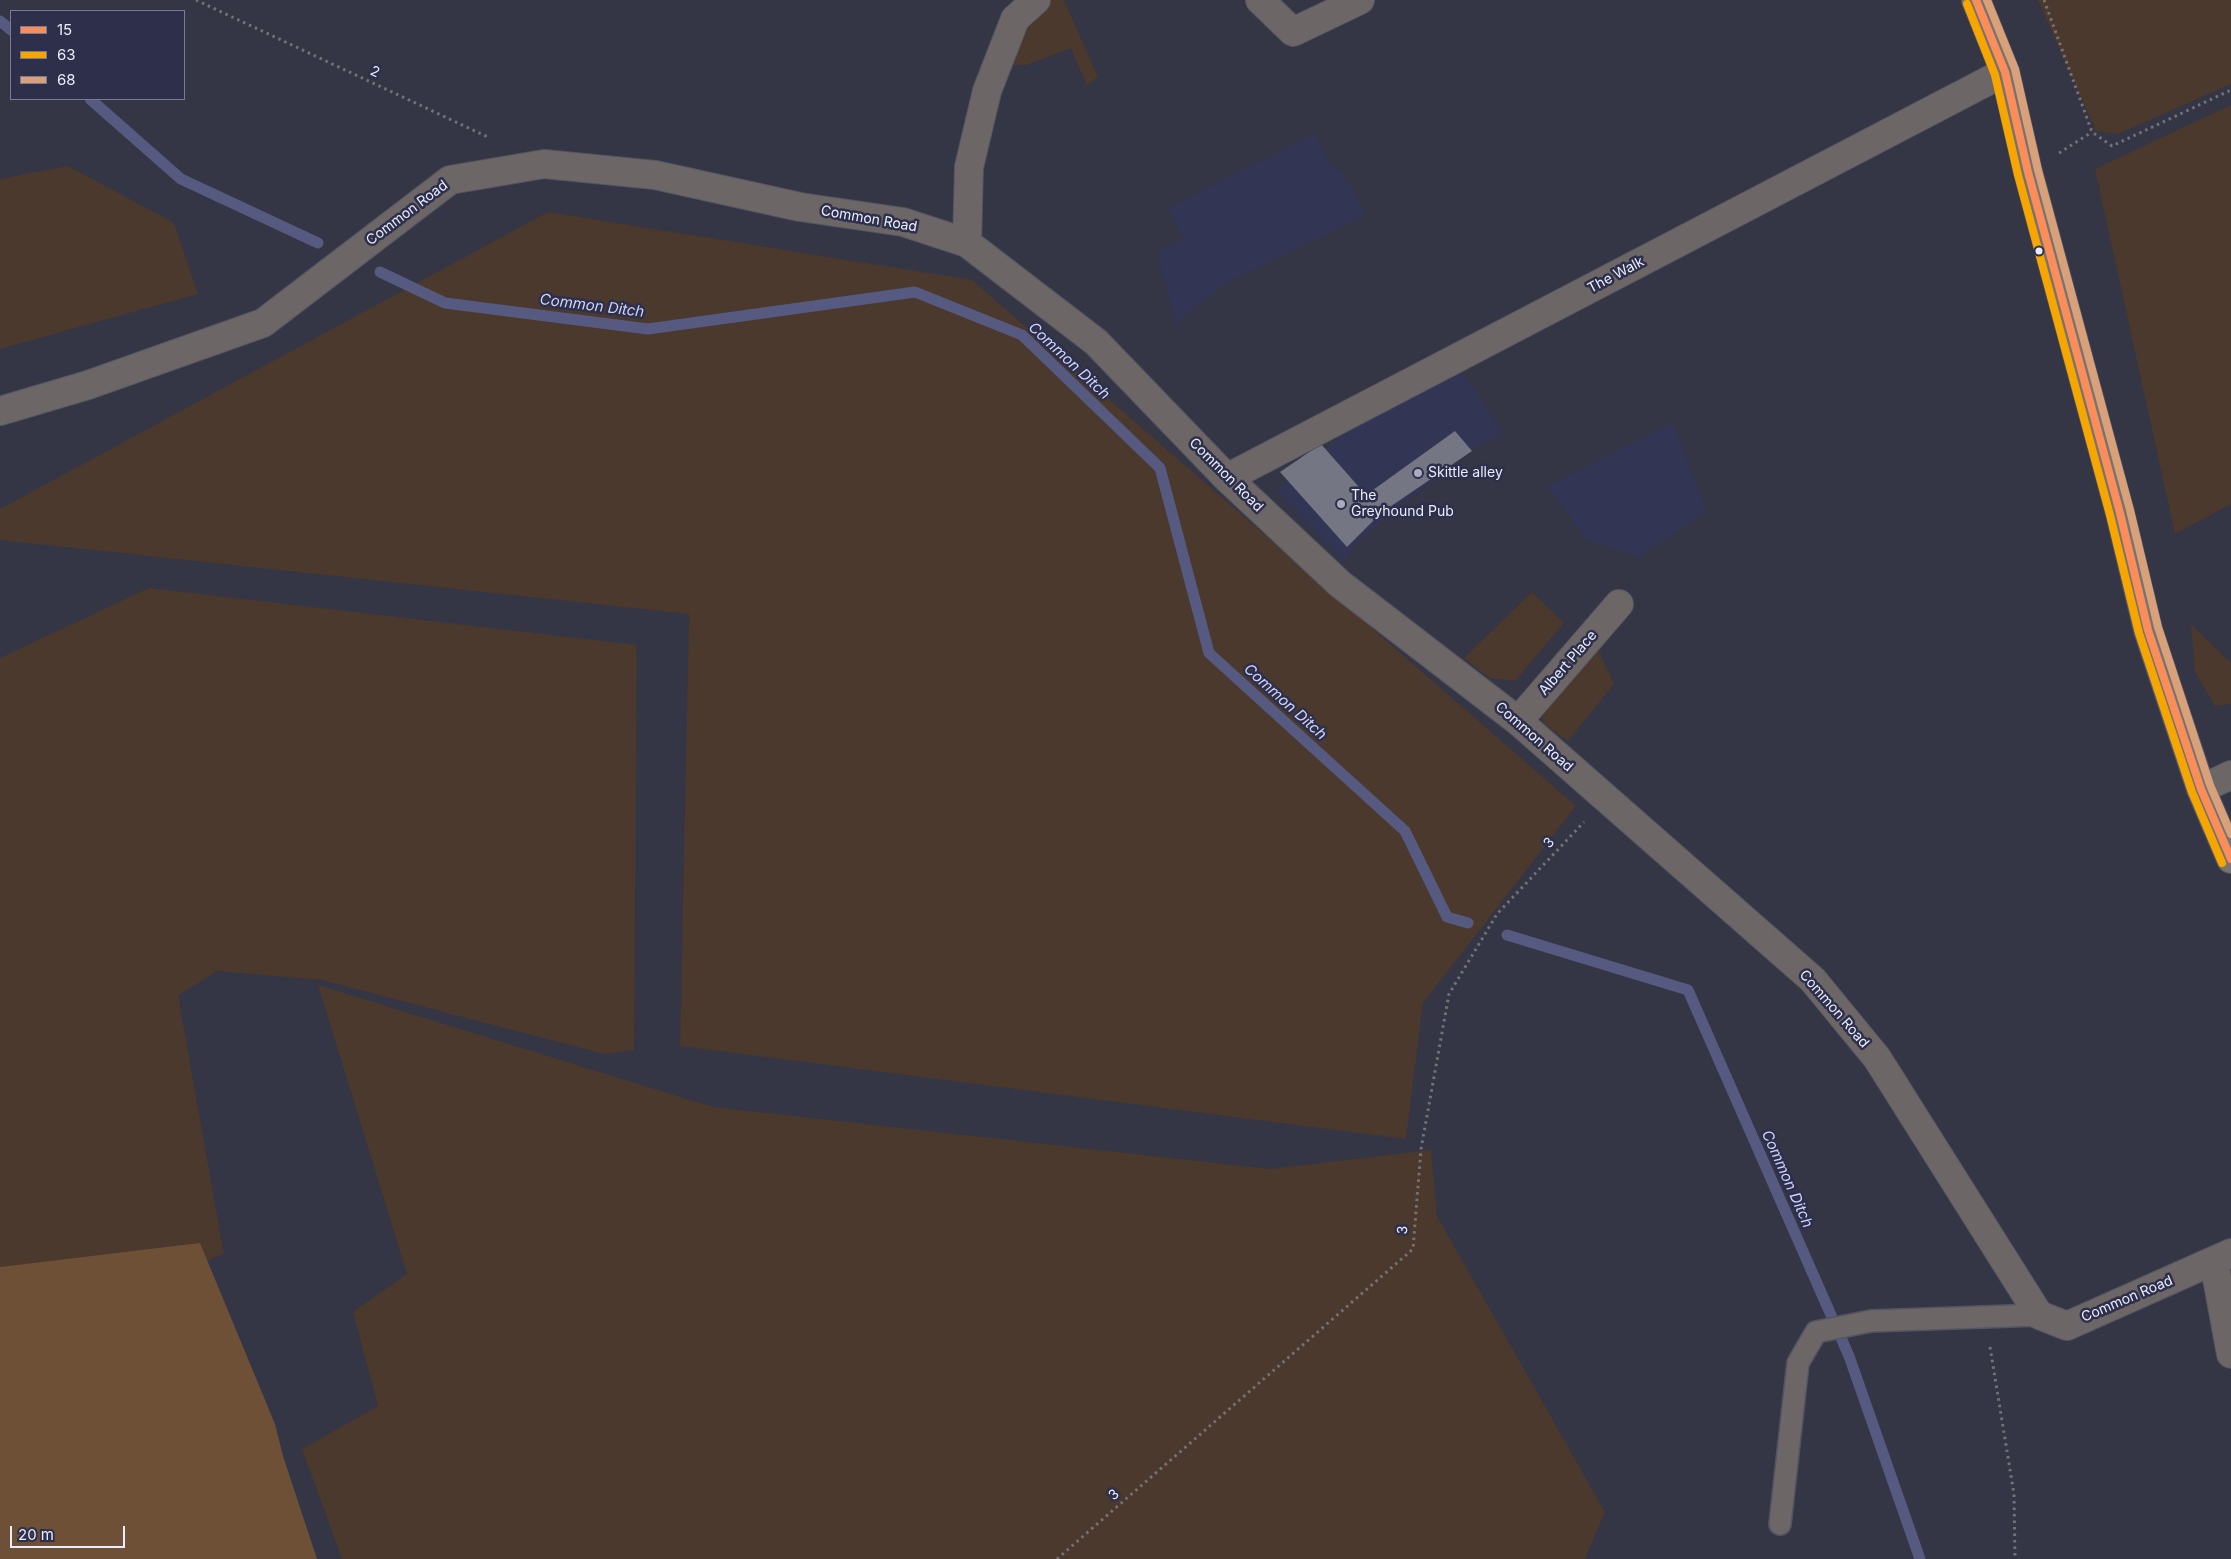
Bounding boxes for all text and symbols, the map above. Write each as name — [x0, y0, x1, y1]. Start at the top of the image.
legend — [10, 10, 185, 100]
text: 15 — [57, 20, 72, 39]
text: 63 — [57, 45, 76, 64]
street label: 2 — [368, 63, 382, 81]
text: 68 — [57, 70, 76, 89]
street label: Common Road — [363, 177, 451, 249]
street label: Common Road — [820, 202, 918, 236]
unlabelled marker — [2034, 246, 2044, 256]
street label: The Walk — [1585, 253, 1647, 297]
water label: Common Ditch — [539, 291, 645, 321]
water label: Common Ditch — [1024, 319, 1114, 403]
street label: Common Road — [1186, 435, 1266, 515]
place label: Skittle alley — [1428, 465, 1503, 481]
marker: Skittle alley — [1412, 467, 1424, 479]
place label: The Greyhound Pub — [1351, 488, 1454, 520]
marker: The Greyhound Pub — [1335, 498, 1347, 510]
street label: Albert Place — [1535, 627, 1601, 699]
water label: Common Ditch — [1240, 660, 1330, 744]
street label: Common Road — [1492, 699, 1576, 775]
street label: 3 — [1540, 834, 1558, 852]
street label: Common Road — [1796, 967, 1872, 1051]
water label: Common Ditch — [1757, 1127, 1817, 1231]
street label: 3 — [1394, 1225, 1412, 1235]
street label: Common Road — [2079, 1272, 2175, 1326]
street label: 3 — [1105, 1486, 1123, 1504]
scale bar — [12, 1516, 128, 1548]
text: 20 m — [18, 1525, 54, 1544]

